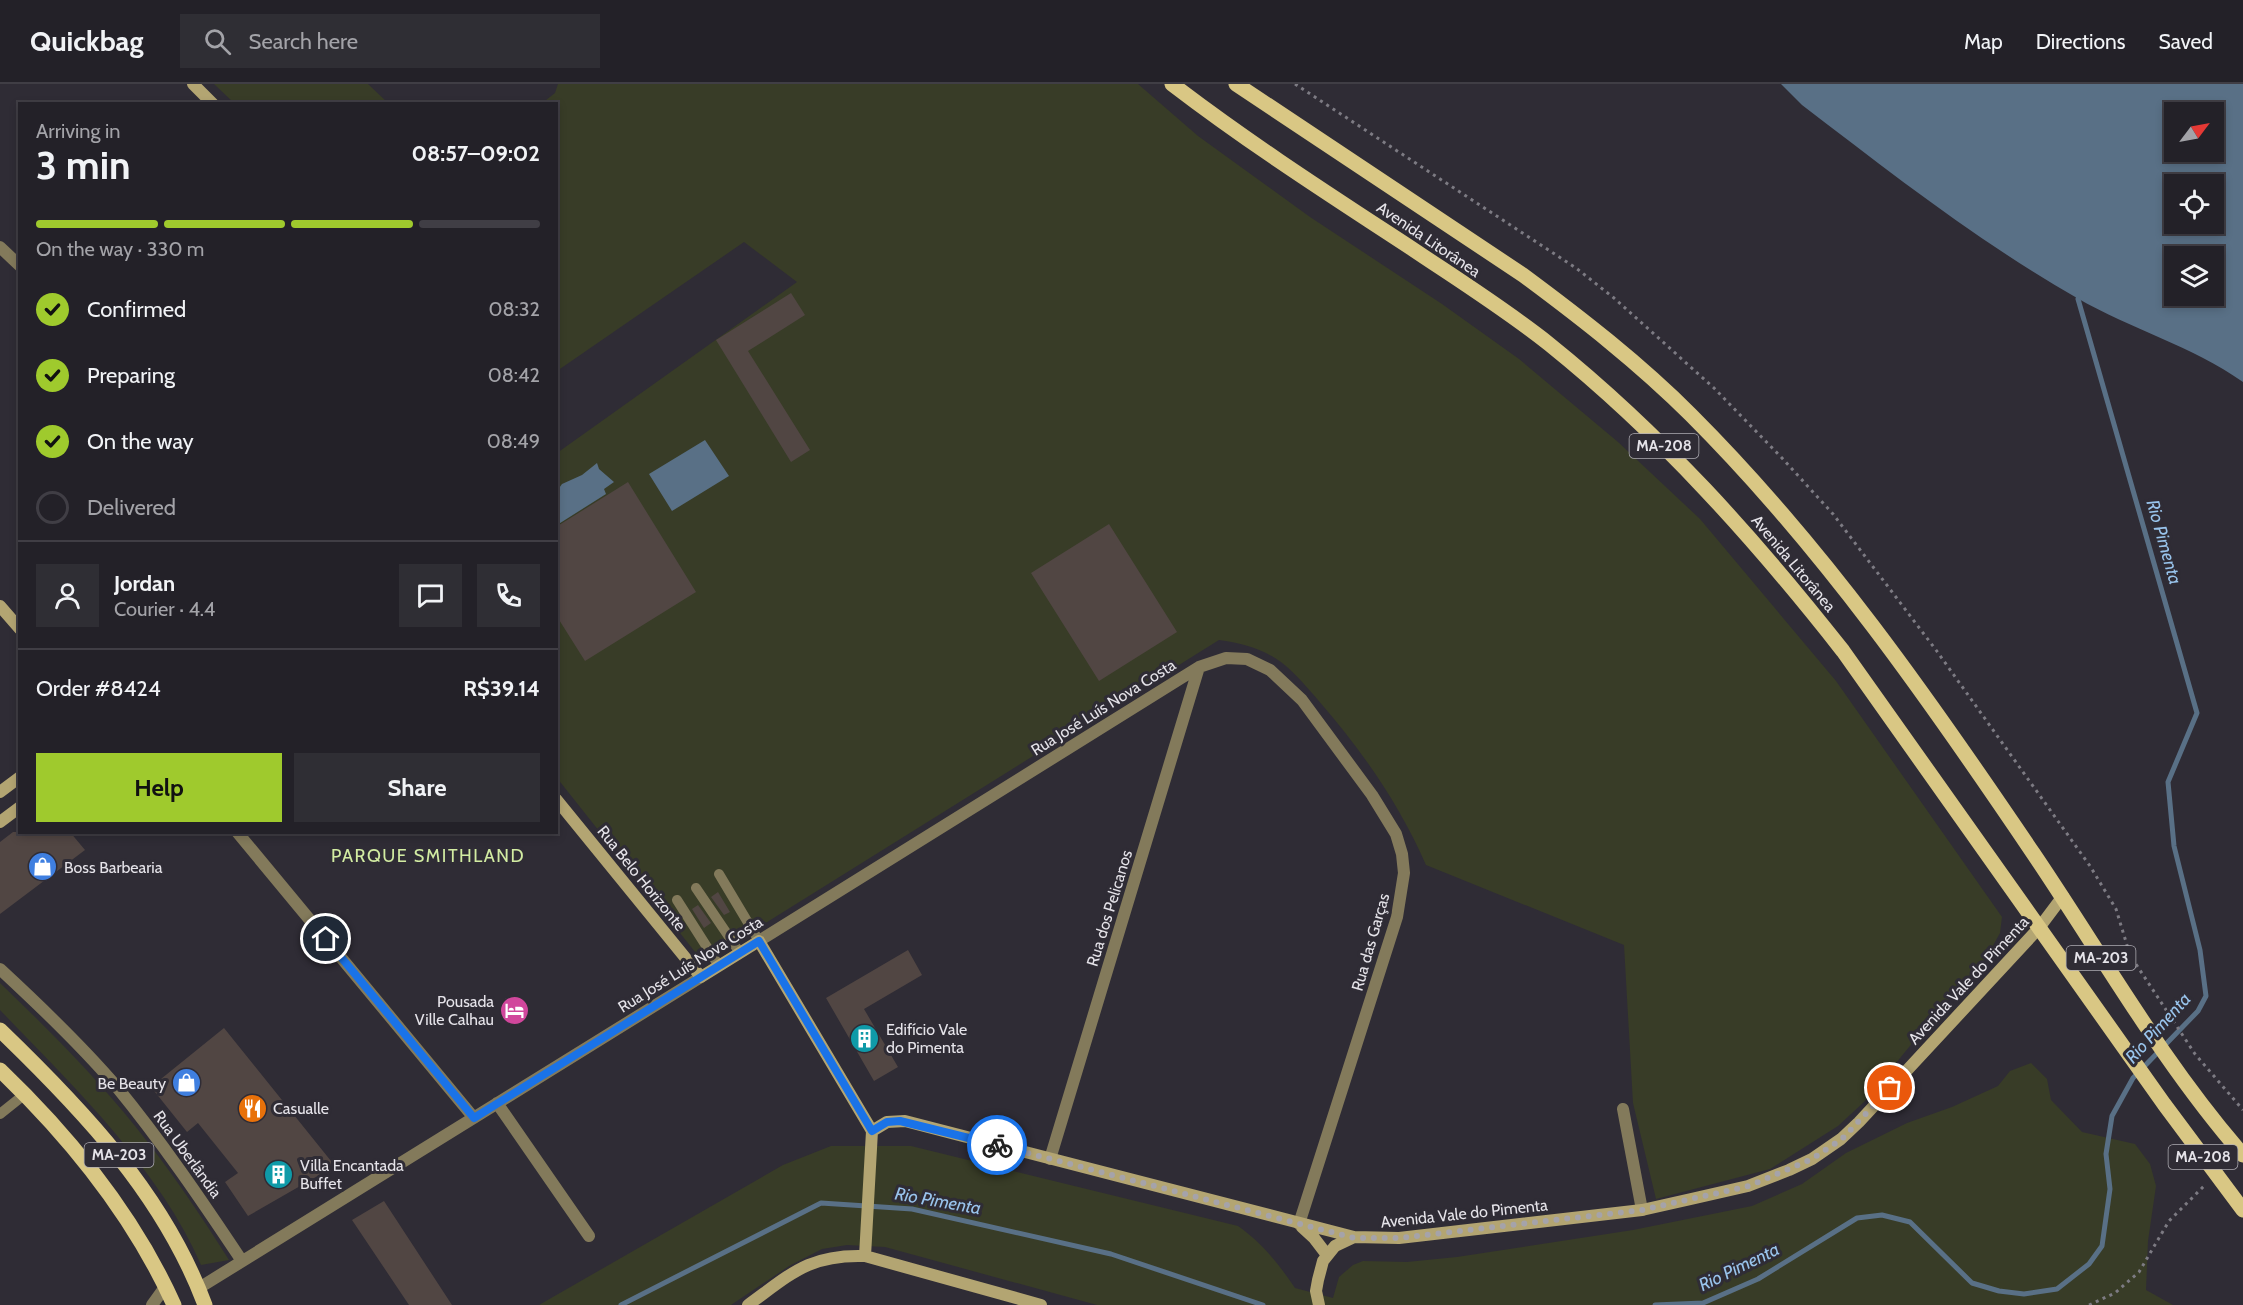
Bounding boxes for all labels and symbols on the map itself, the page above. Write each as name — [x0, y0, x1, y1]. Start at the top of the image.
north arrow — [2164, 102, 2224, 162]
street label: Avenida Litorânea — [1373, 198, 1484, 281]
road number: MA-208 — [1630, 434, 1698, 458]
water label: Rio Pimenta — [2141, 497, 2187, 587]
street label: Avenida Litorânea — [1748, 511, 1840, 616]
street label: Rua José Luís Nova Costa — [1027, 655, 1179, 760]
street label: Rua Belo Horizonte — [593, 822, 690, 935]
district label: PARQUE SMITHLAND — [331, 845, 525, 867]
street label: Rua dos Pelicanos — [1083, 847, 1136, 969]
shop icon: Boss Barbearia — [27, 851, 59, 883]
place label: Boss Barbearia — [64, 858, 163, 877]
street label: Rua das Garças — [1347, 891, 1394, 993]
street label: Rua José Luís Nova Costa — [614, 912, 766, 1017]
street label: Avenida Vale do Pimenta — [1904, 912, 2033, 1048]
pin — [300, 913, 351, 964]
road number: MA-203 — [2066, 946, 2136, 970]
water label: Rio Pimenta — [2121, 988, 2195, 1068]
place label: Pousada Ville Calhau — [415, 992, 494, 1029]
hotel icon: Pousada Ville Calhau — [499, 994, 531, 1026]
place label: Edifício Vale do Pimenta — [886, 1020, 967, 1057]
building icon: Edifício Vale do Pimenta — [849, 1022, 881, 1054]
pin — [1864, 1062, 1915, 1113]
shop icon: Be Beauty — [171, 1067, 203, 1099]
place label: Be Beauty — [97, 1074, 166, 1093]
restaurant icon: Casualle — [236, 1092, 268, 1124]
place label: Casualle — [273, 1099, 329, 1118]
street label: Rua Uberlândia — [150, 1107, 226, 1202]
courier — [967, 1115, 1027, 1175]
road number: MA-203 — [84, 1143, 154, 1167]
road number: MA-208 — [2168, 1145, 2238, 1169]
place label: Villa Encantada Buffet — [300, 1156, 404, 1193]
building icon: Villa Encantada Buffet — [263, 1158, 295, 1190]
water label: Rio Pimenta — [893, 1183, 983, 1219]
street label: Avenida Vale do Pimenta — [1380, 1195, 1549, 1232]
water label: Rio Pimenta — [1695, 1238, 1783, 1296]

